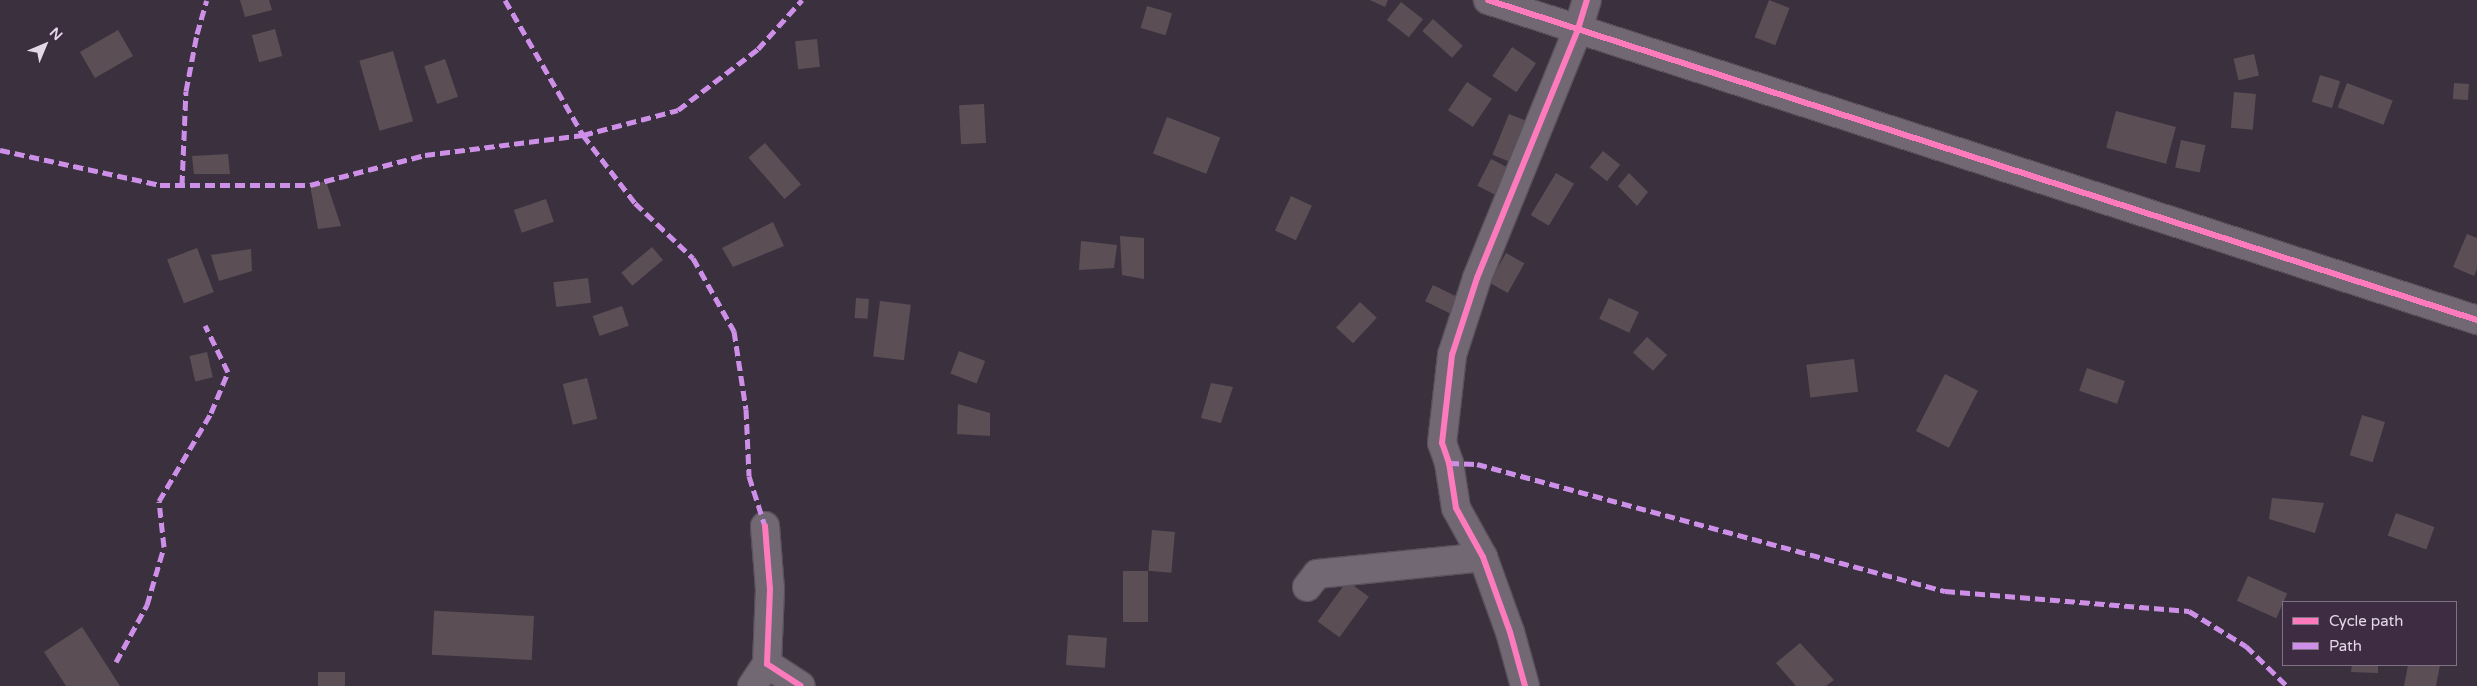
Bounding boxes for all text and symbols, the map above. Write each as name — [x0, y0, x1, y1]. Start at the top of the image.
north arrow — [20, 20, 70, 70]
text: N — [46, 24, 66, 44]
legend — [2282, 601, 2457, 666]
text: Cycle path — [2329, 612, 2403, 630]
text: Path — [2329, 637, 2362, 655]

